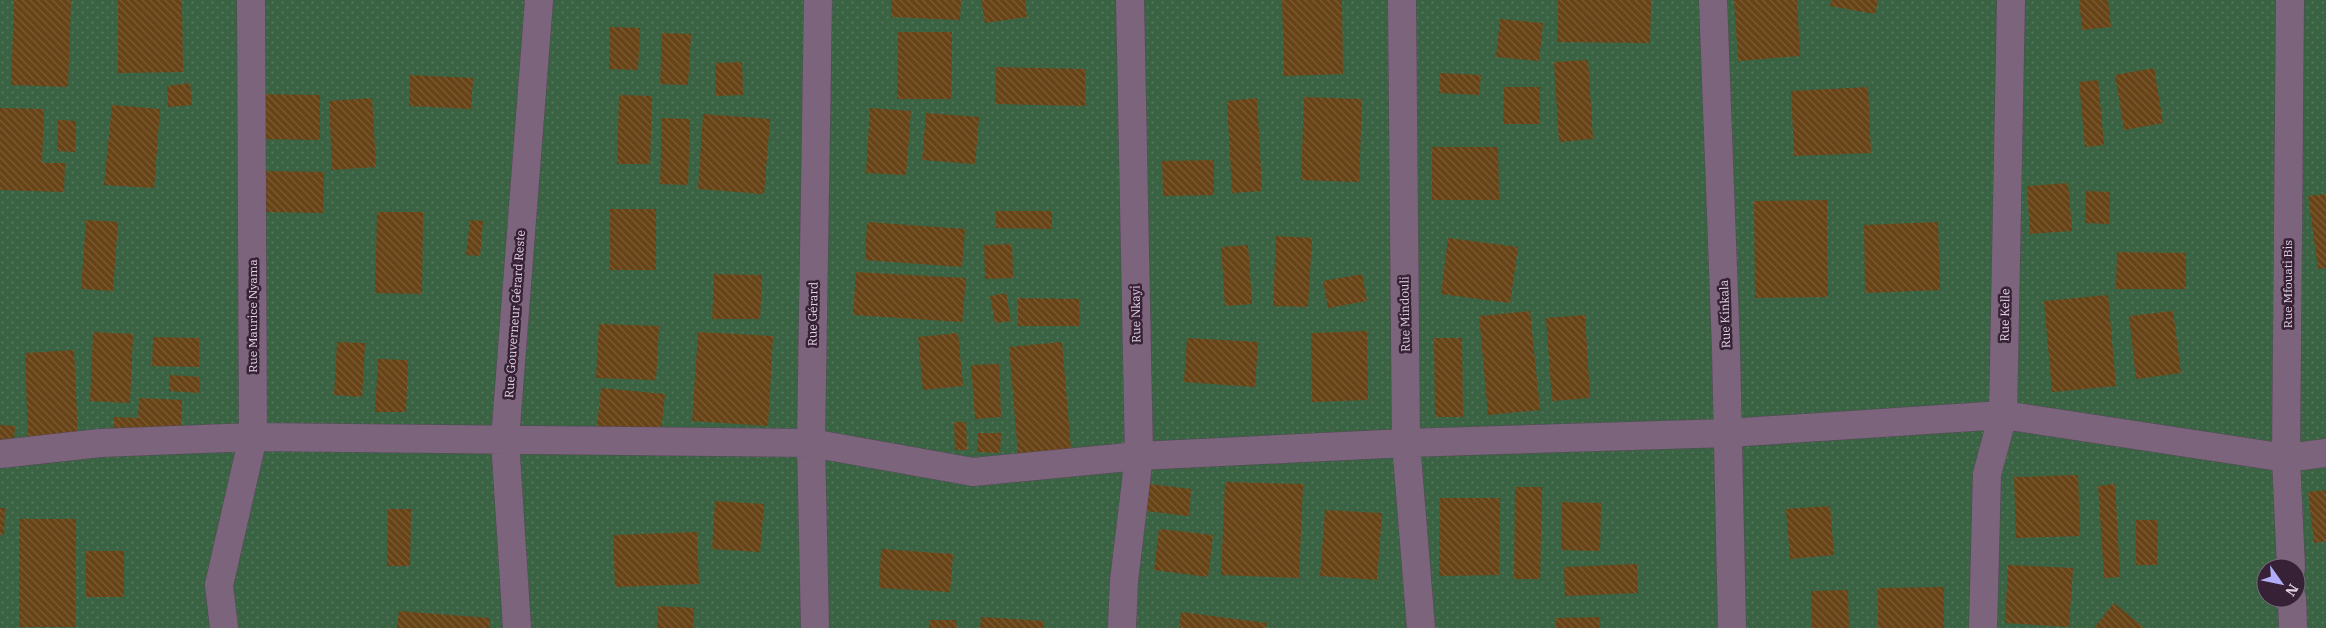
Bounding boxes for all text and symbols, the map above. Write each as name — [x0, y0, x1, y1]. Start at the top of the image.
street label: Rue Gouverneur Gérard Reste — [501, 230, 528, 398]
street label: Rue Mfouati Bis — [2280, 240, 2295, 328]
street label: Rue Maurice Nyama — [245, 259, 260, 373]
street label: Rue Mindouli — [1396, 276, 1413, 352]
street label: Rue Kinkala — [1716, 279, 1733, 348]
street label: Rue Gérard — [804, 282, 821, 346]
street label: Rue Nkayi — [1127, 285, 1144, 343]
street label: Rue Kelle — [1997, 288, 2012, 342]
north arrow — [2256, 558, 2306, 608]
text: N — [2281, 581, 2302, 600]

